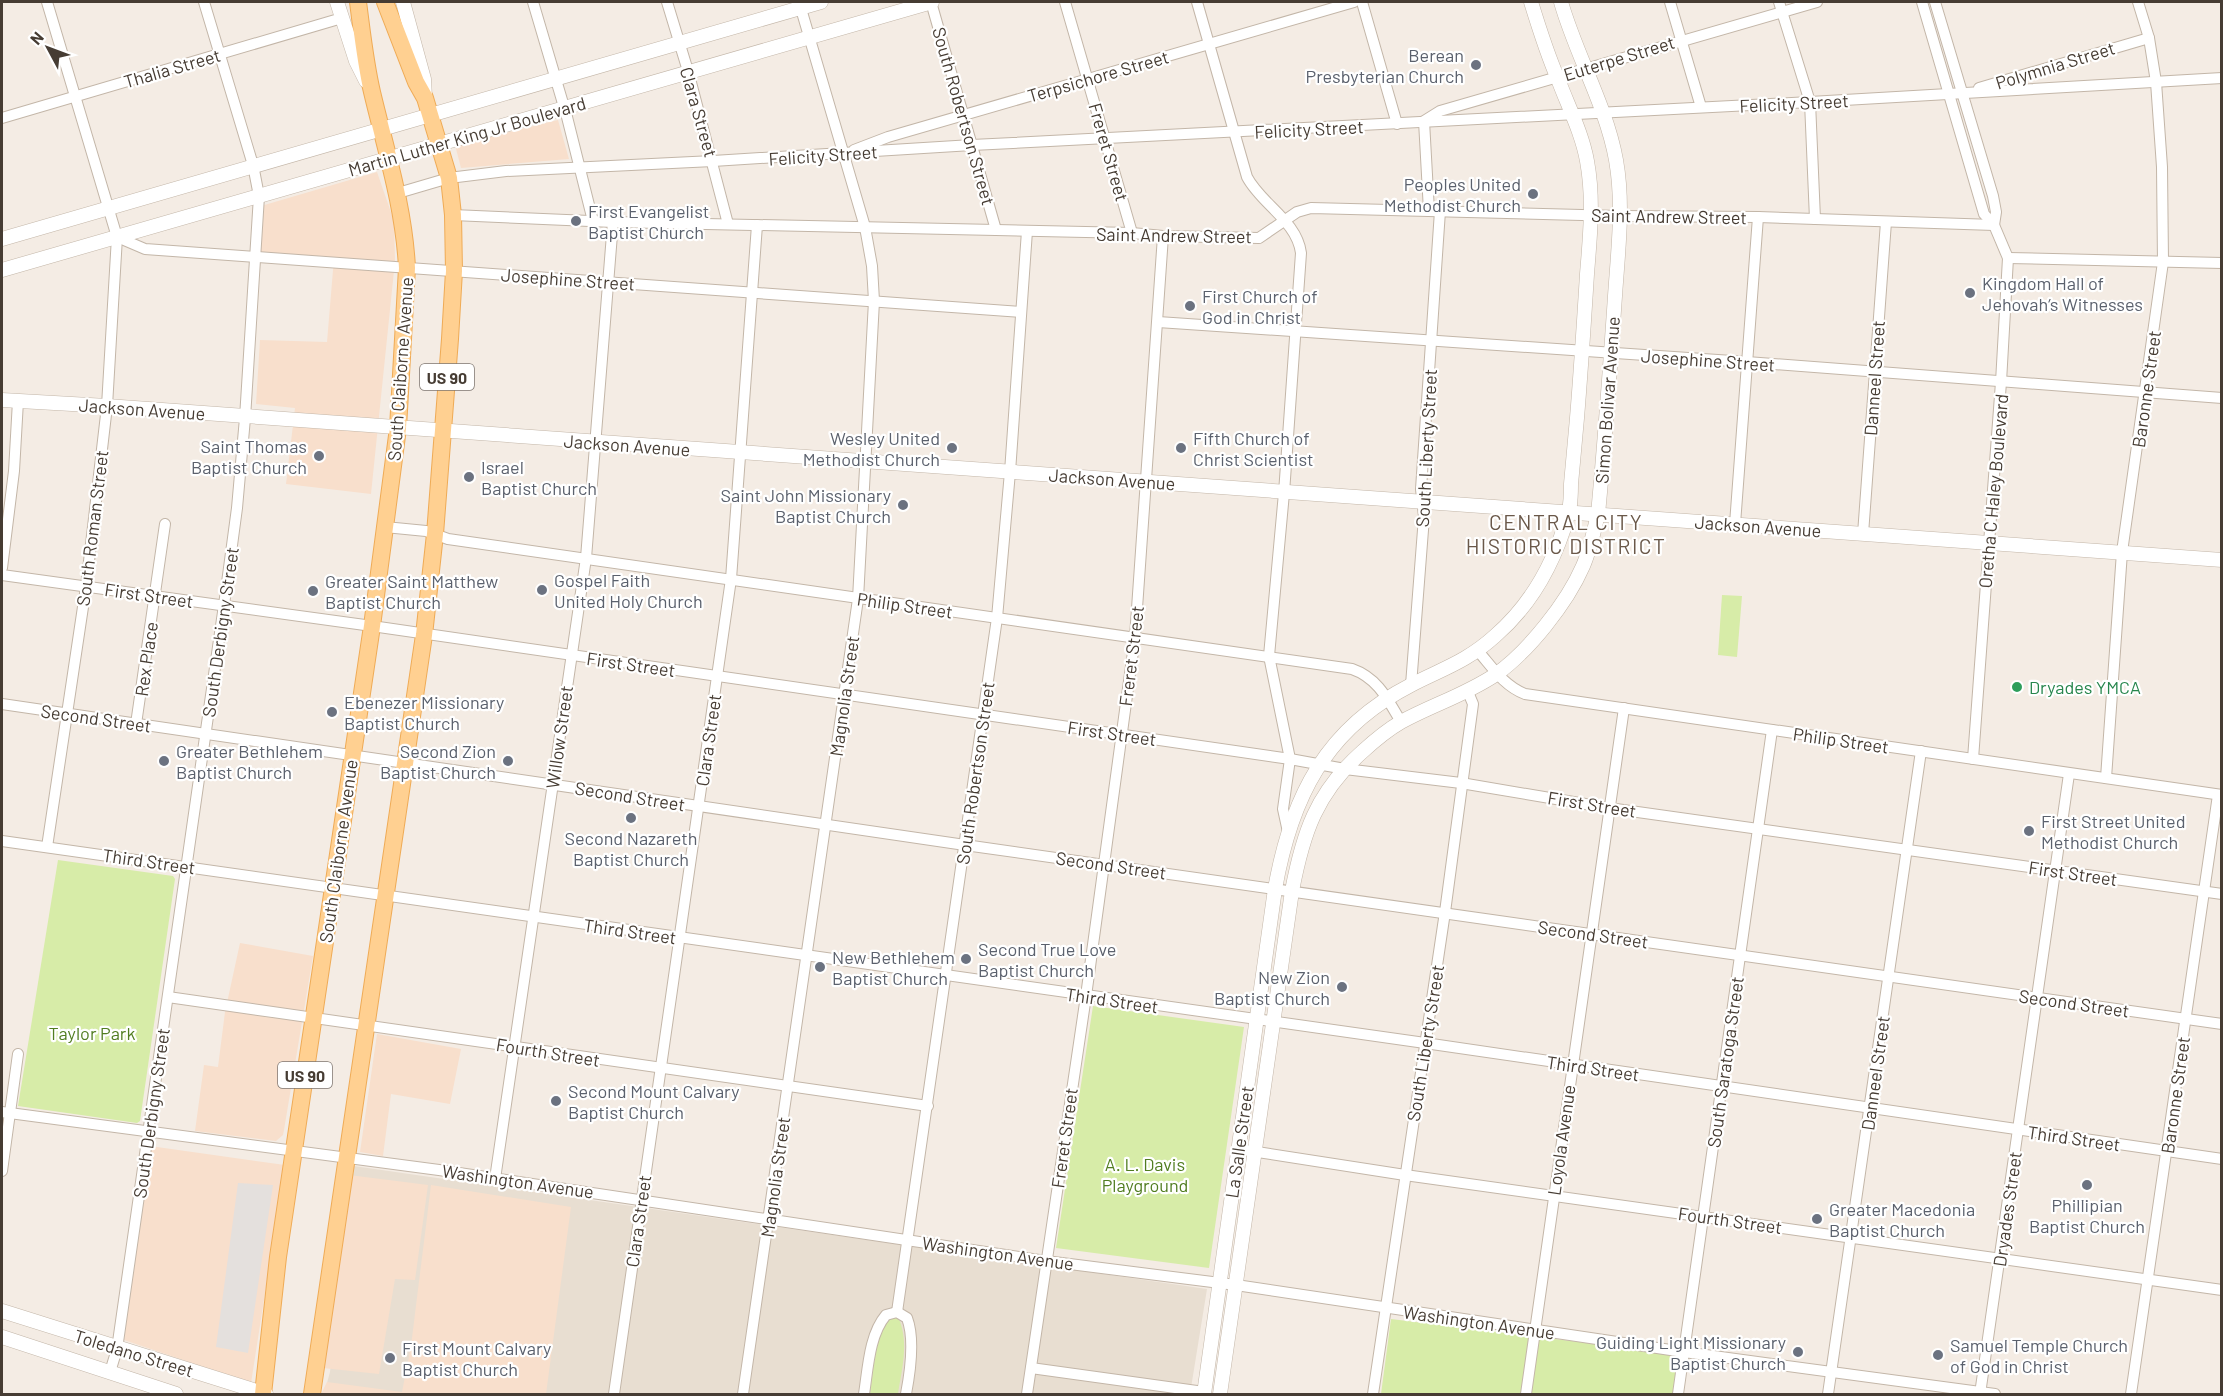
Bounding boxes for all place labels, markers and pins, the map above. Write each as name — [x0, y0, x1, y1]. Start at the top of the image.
place label: Berean Presbyterian Church — [1306, 44, 1464, 87]
marker: Berean Presbyterian Church — [1469, 58, 1483, 72]
place label: Peoples United Methodist Church — [1384, 173, 1521, 216]
marker: Peoples United Methodist Church — [1526, 187, 1540, 201]
place label: First Evangelist Baptist Church — [588, 200, 709, 243]
marker: First Evangelist Baptist Church — [569, 214, 583, 228]
place label: Kingdom Hall of Jehovah’s Witnesses — [1982, 272, 2143, 315]
place label: First Church of God in Christ — [1202, 285, 1318, 328]
marker: Kingdom Hall of Jehovah’s Witnesses — [1963, 286, 1977, 300]
marker: First Church of God in Christ — [1183, 299, 1197, 313]
place label: Wesley United Methodist Church — [803, 427, 940, 470]
place label: Fifth Church of Christ Scientist — [1193, 427, 1314, 470]
place label: Saint Thomas Baptist Church — [191, 435, 307, 478]
marker: Wesley United Methodist Church — [945, 441, 959, 455]
marker: Fifth Church of Christ Scientist — [1174, 441, 1188, 455]
marker: Saint Thomas Baptist Church — [312, 449, 326, 463]
place label: Israel Baptist Church — [481, 456, 597, 499]
marker: Israel Baptist Church — [462, 470, 476, 484]
place label: Saint John Missionary Baptist Church — [721, 484, 891, 527]
marker: Saint John Missionary Baptist Church — [896, 498, 910, 512]
place label: Gospel Faith United Holy Church — [554, 569, 703, 612]
place label: Greater Saint Matthew Baptist Church — [325, 570, 498, 613]
marker: Gospel Faith United Holy Church — [535, 583, 549, 597]
marker: Greater Saint Matthew Baptist Church — [306, 584, 320, 598]
place label: Dryades YMCA — [2029, 676, 2141, 698]
marker: Dryades YMCA — [2010, 680, 2024, 694]
place label: Ebenezer Missionary Baptist Church — [344, 691, 504, 734]
marker: Ebenezer Missionary Baptist Church — [325, 705, 339, 719]
place label: Greater Bethlehem Baptist Church — [176, 740, 323, 783]
place label: Second Zion Baptist Church — [380, 740, 496, 783]
marker: Greater Bethlehem Baptist Church — [157, 754, 171, 768]
marker: Second Zion Baptist Church — [501, 754, 515, 768]
place label: First Street United Methodist Church — [2041, 810, 2186, 853]
marker: Second Nazareth Baptist Church — [624, 811, 638, 825]
marker: First Street United Methodist Church — [2022, 824, 2036, 838]
place label: Second Nazareth Baptist Church — [565, 827, 697, 870]
place label: Second True Love Baptist Church — [978, 938, 1116, 981]
place label: New Bethlehem Baptist Church — [832, 946, 955, 989]
marker: Second True Love Baptist Church — [959, 952, 973, 966]
marker: New Bethlehem Baptist Church — [813, 960, 827, 974]
place label: New Zion Baptist Church — [1214, 966, 1330, 1009]
marker: New Zion Baptist Church — [1335, 980, 1349, 994]
place label: Second Mount Calvary Baptist Church — [568, 1080, 739, 1123]
marker: Second Mount Calvary Baptist Church — [549, 1094, 563, 1108]
marker: Phillipian Baptist Church — [2080, 1178, 2094, 1192]
place label: Phillipian Baptist Church — [2029, 1194, 2145, 1237]
place label: Greater Macedonia Baptist Church — [1829, 1198, 1975, 1241]
marker: Greater Macedonia Baptist Church — [1810, 1212, 1824, 1226]
place label: Guiding Light Missionary Baptist Church — [1596, 1331, 1786, 1374]
place label: Samuel Temple Church of God in Christ — [1950, 1334, 2128, 1377]
place label: First Mount Calvary Baptist Church — [402, 1337, 551, 1380]
marker: Guiding Light Missionary Baptist Church — [1791, 1345, 1805, 1359]
marker: Samuel Temple Church of God in Christ — [1931, 1348, 1945, 1362]
marker: First Mount Calvary Baptist Church — [383, 1351, 397, 1365]

